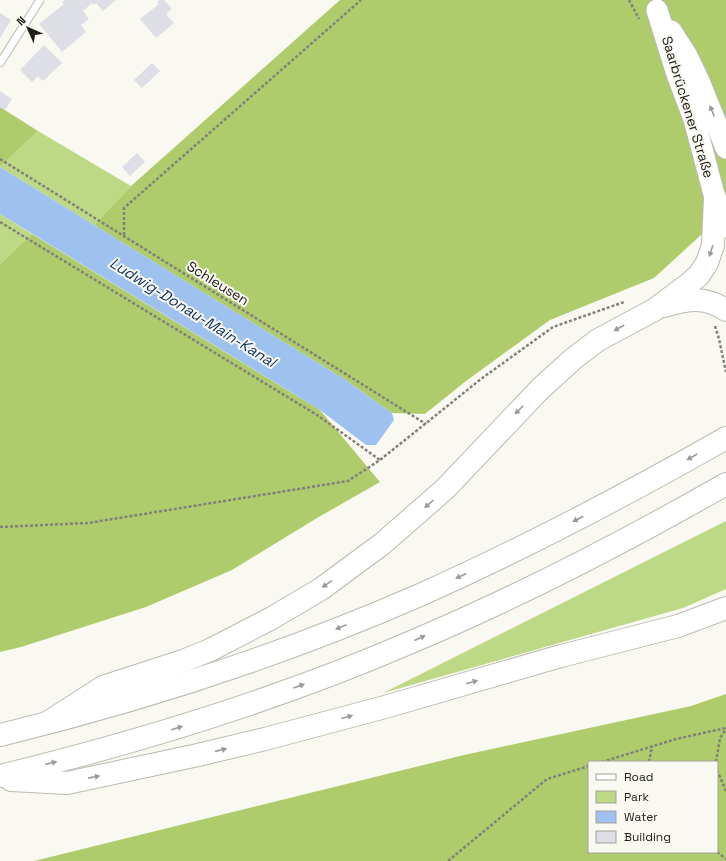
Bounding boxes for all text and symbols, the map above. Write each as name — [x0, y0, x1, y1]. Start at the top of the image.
north arrow — [8, 8, 48, 48]
text: N — [13, 13, 28, 28]
street label: Saarbrückener Straße — [658, 34, 718, 180]
one-way arrow — [709, 105, 715, 117]
one-way arrow — [708, 245, 714, 257]
water label: Ludwig-Donau-Main-Kanal — [106, 253, 282, 372]
street label: Schleusen — [184, 257, 252, 309]
one-way arrow — [613, 325, 625, 332]
one-way arrow — [514, 405, 524, 415]
one-way arrow — [686, 454, 698, 461]
one-way arrow — [424, 499, 434, 508]
one-way arrow — [572, 516, 584, 522]
one-way arrow — [455, 573, 466, 579]
one-way arrow — [322, 580, 332, 588]
one-way arrow — [335, 624, 347, 630]
one-way arrow — [415, 635, 426, 641]
one-way arrow — [467, 679, 479, 685]
one-way arrow — [294, 682, 306, 688]
one-way arrow — [342, 714, 354, 720]
one-way arrow — [171, 725, 183, 731]
one-way arrow — [215, 746, 228, 752]
one-way arrow — [45, 760, 58, 766]
legend — [588, 761, 718, 853]
text: Road — [624, 769, 653, 785]
one-way arrow — [88, 774, 100, 780]
text: Park — [624, 789, 649, 805]
text: Water — [624, 809, 658, 825]
text: Building — [624, 829, 671, 845]

